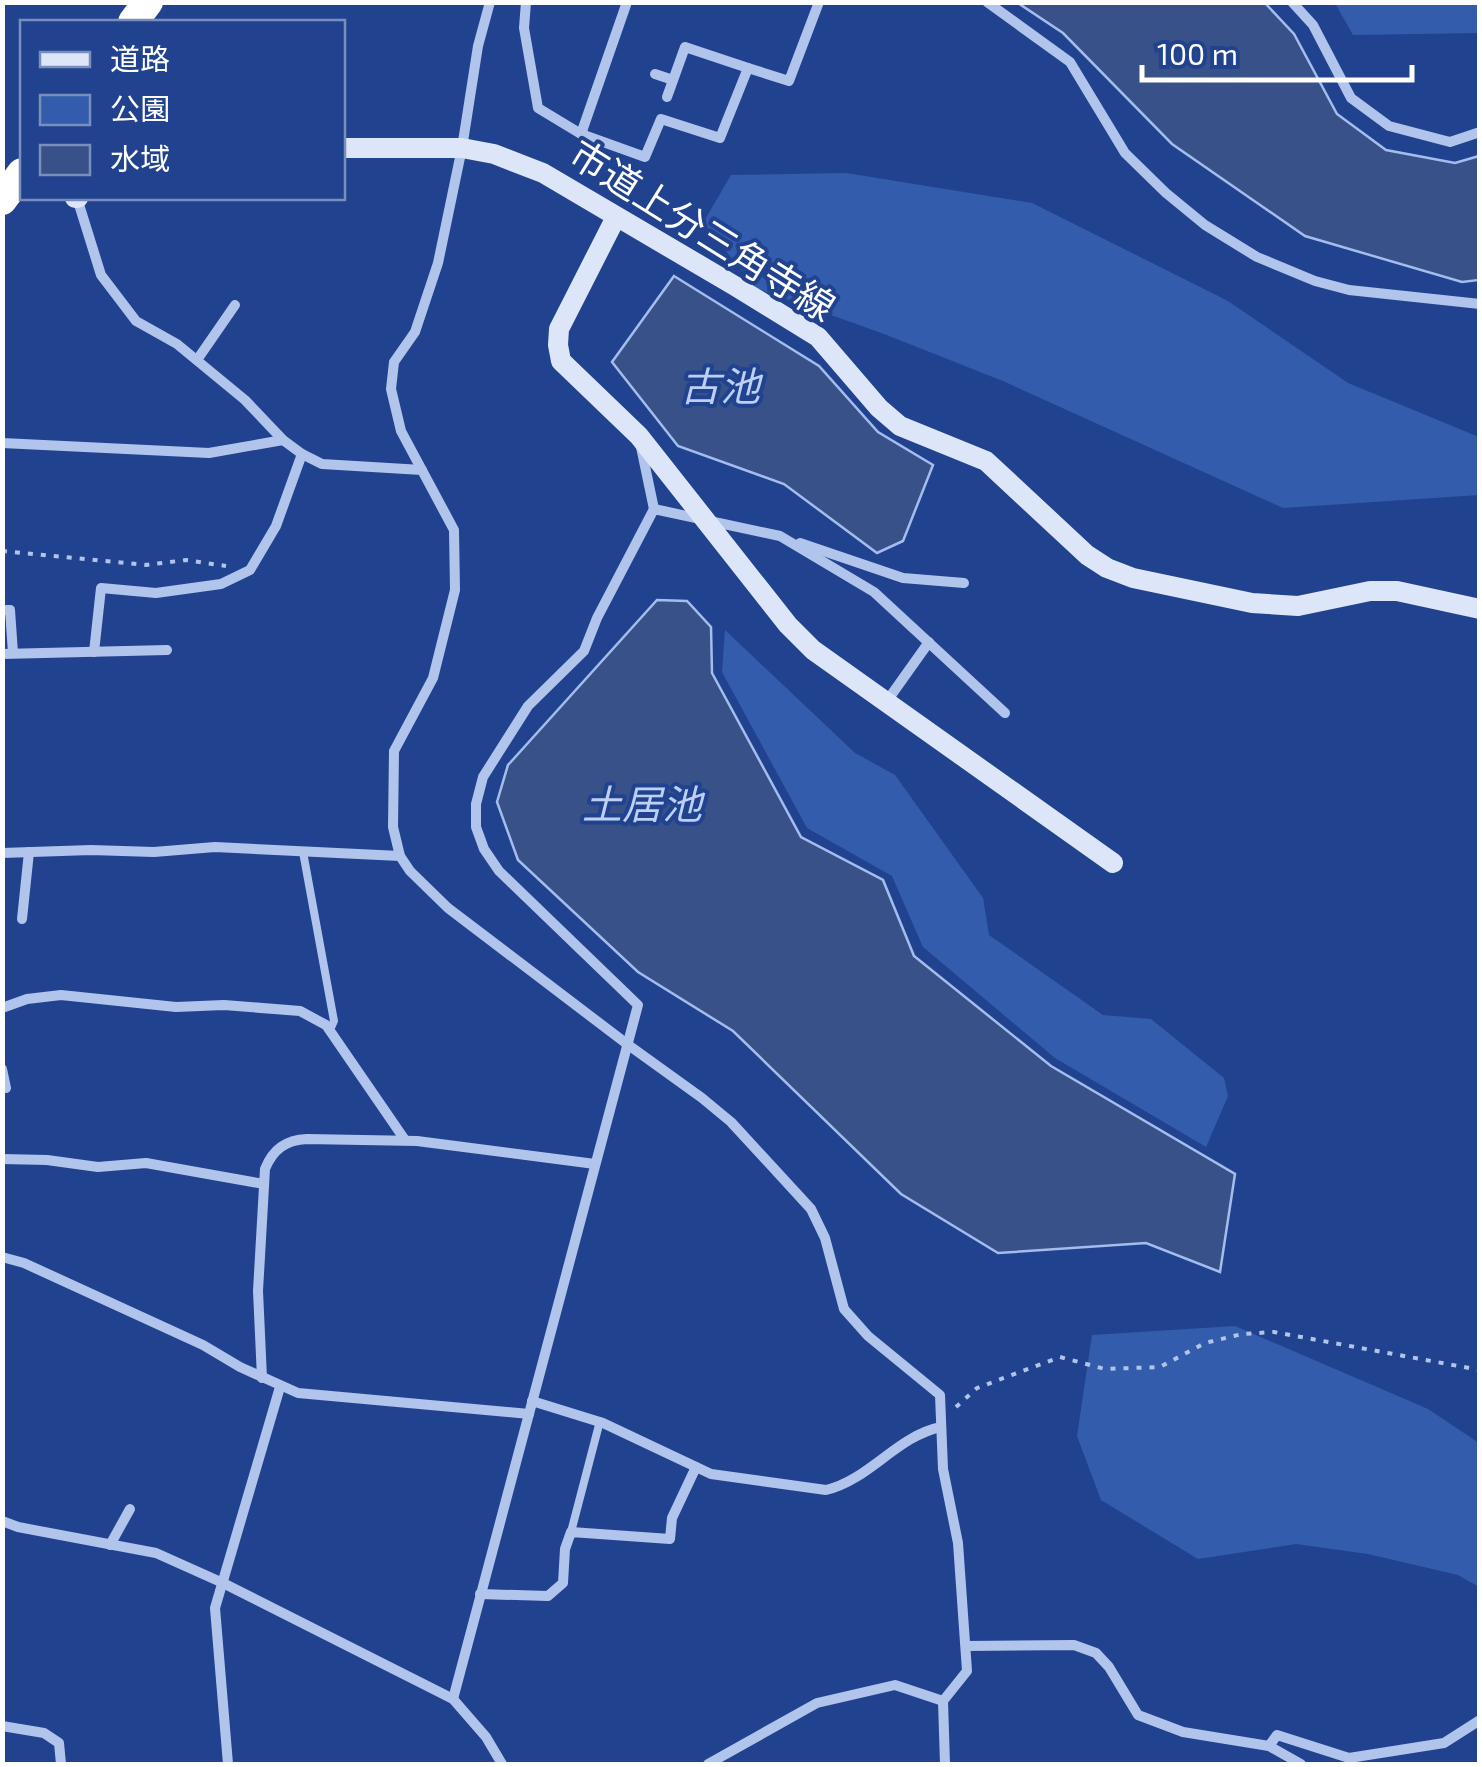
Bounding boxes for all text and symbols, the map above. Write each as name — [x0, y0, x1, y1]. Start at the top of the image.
legend — [20, 20, 345, 200]
scale bar — [1142, 20, 1412, 82]
text: 100 m — [1157, 35, 1238, 71]
text: 道路 — [110, 40, 170, 76]
text: 公園 — [110, 90, 170, 126]
street label: 市道上分三角寺線 — [562, 129, 844, 329]
text: 水域 — [110, 140, 170, 176]
water label: 古池 — [680, 361, 764, 409]
water label: 土居池 — [582, 779, 706, 827]

